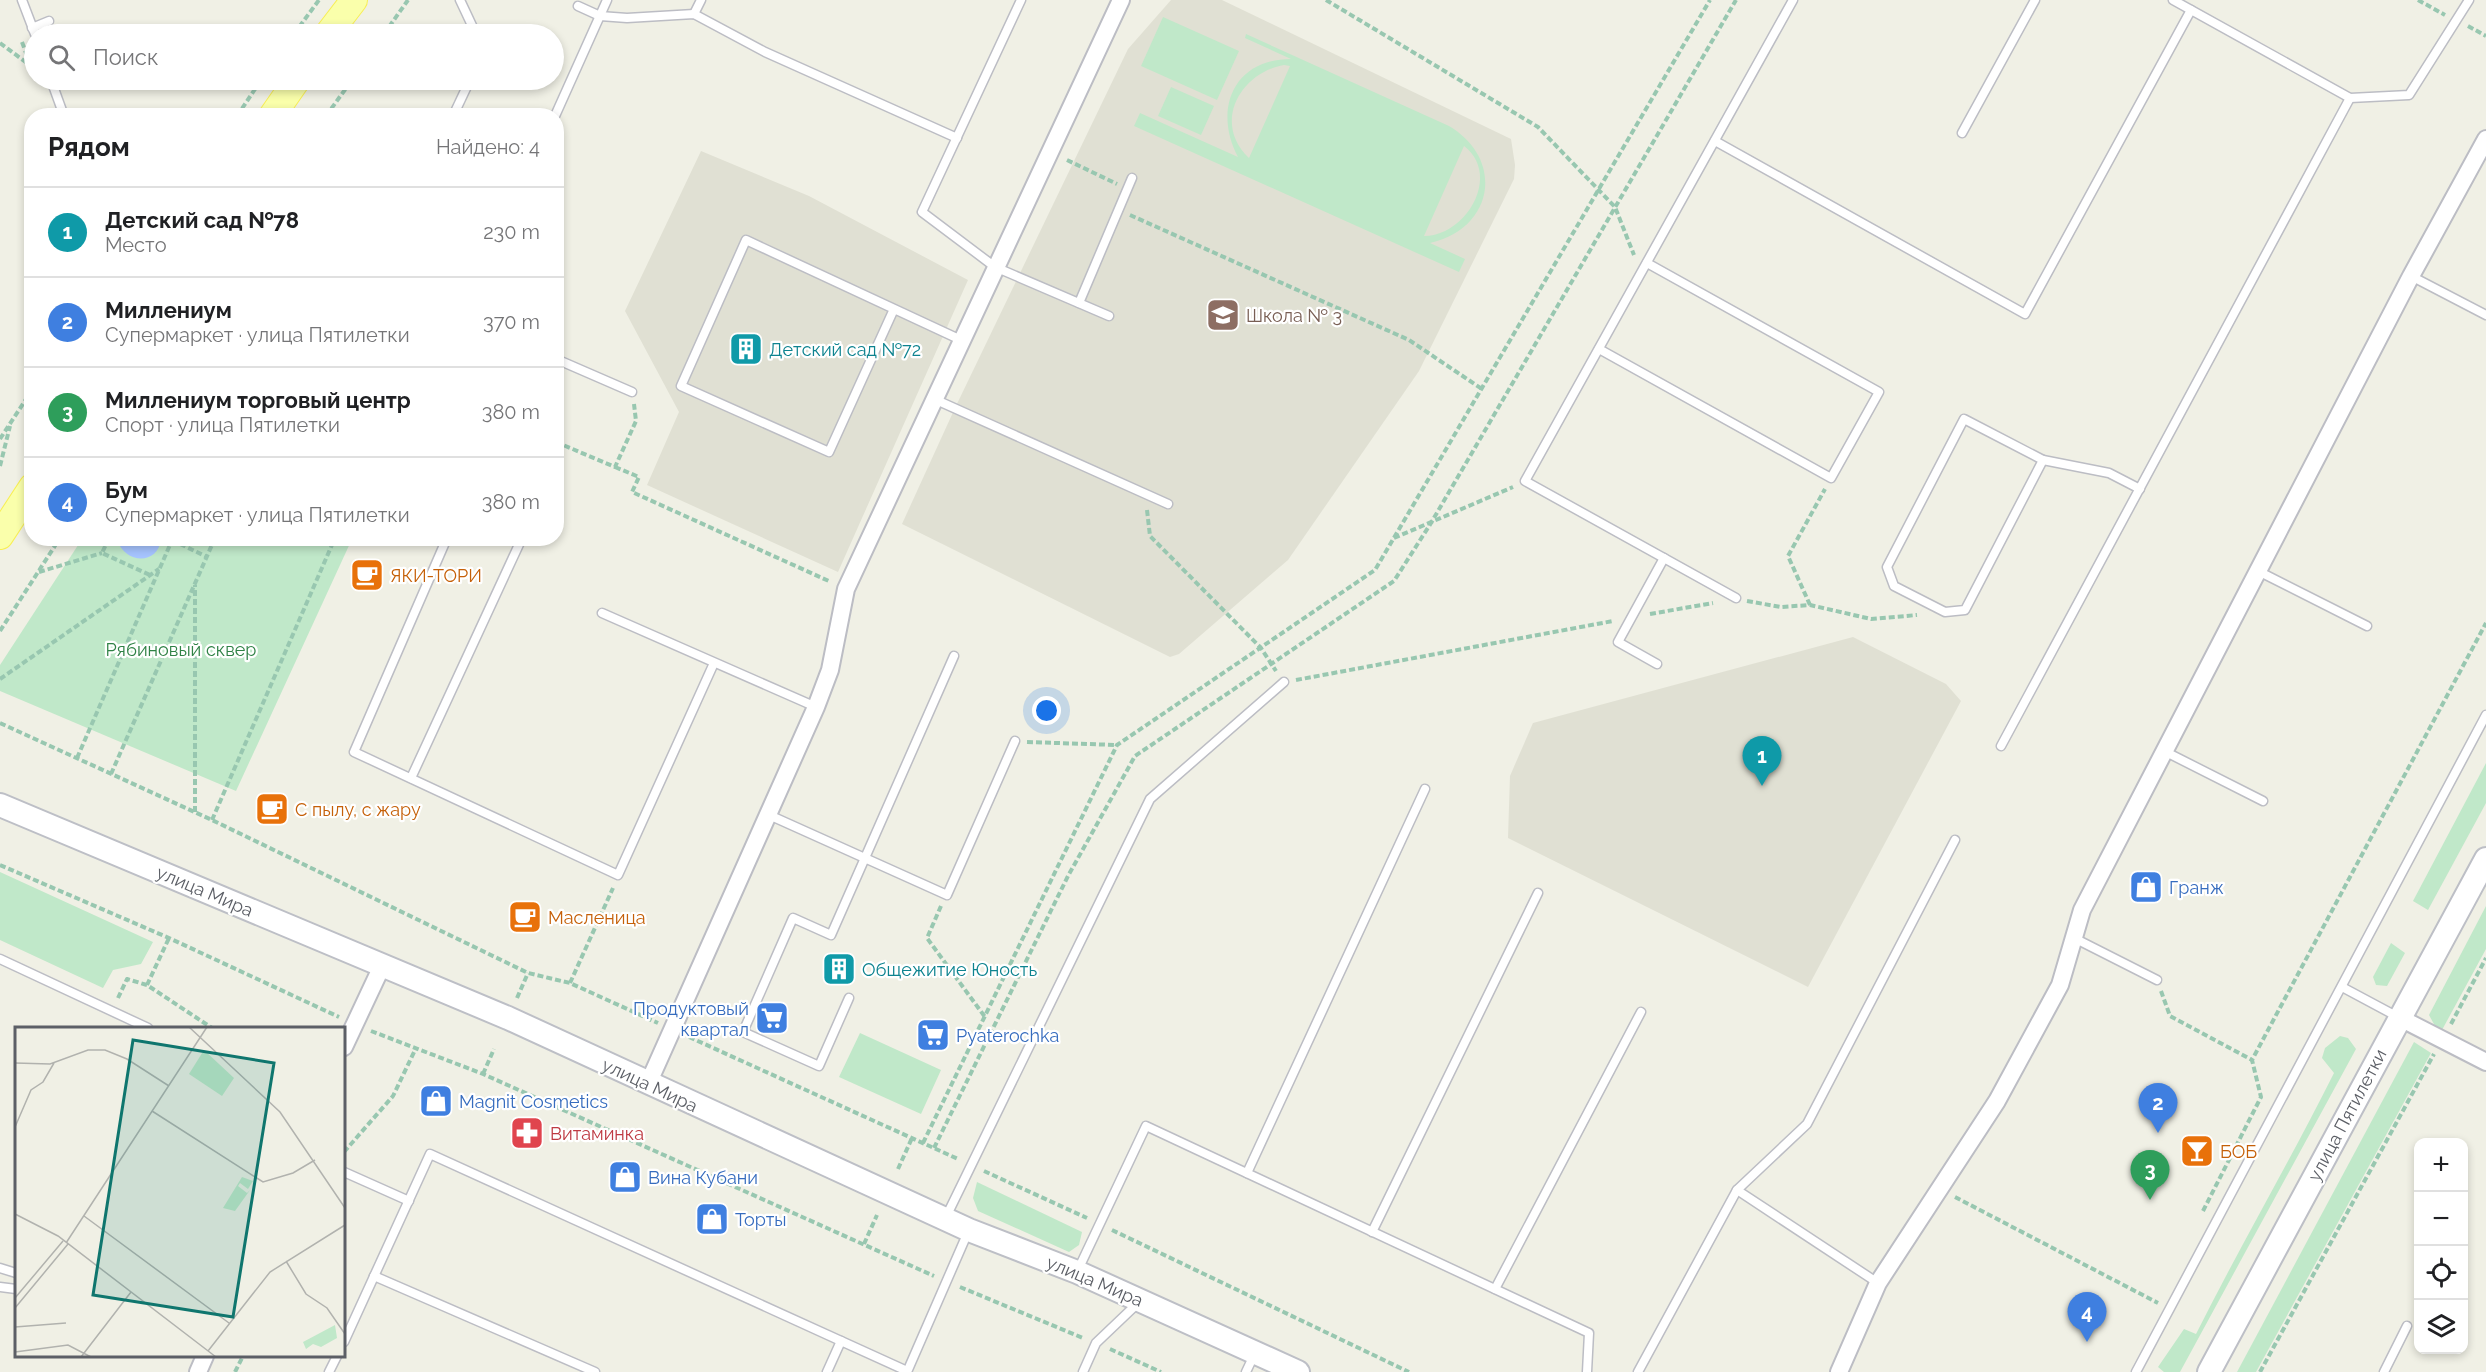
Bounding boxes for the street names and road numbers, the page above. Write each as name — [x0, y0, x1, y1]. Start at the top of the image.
street label: улица Мира — [154, 861, 256, 921]
street label: улица Пятилетки — [2303, 1045, 2391, 1185]
street label: улица Мира — [599, 1054, 701, 1116]
street label: улица Мира — [1044, 1251, 1146, 1311]

